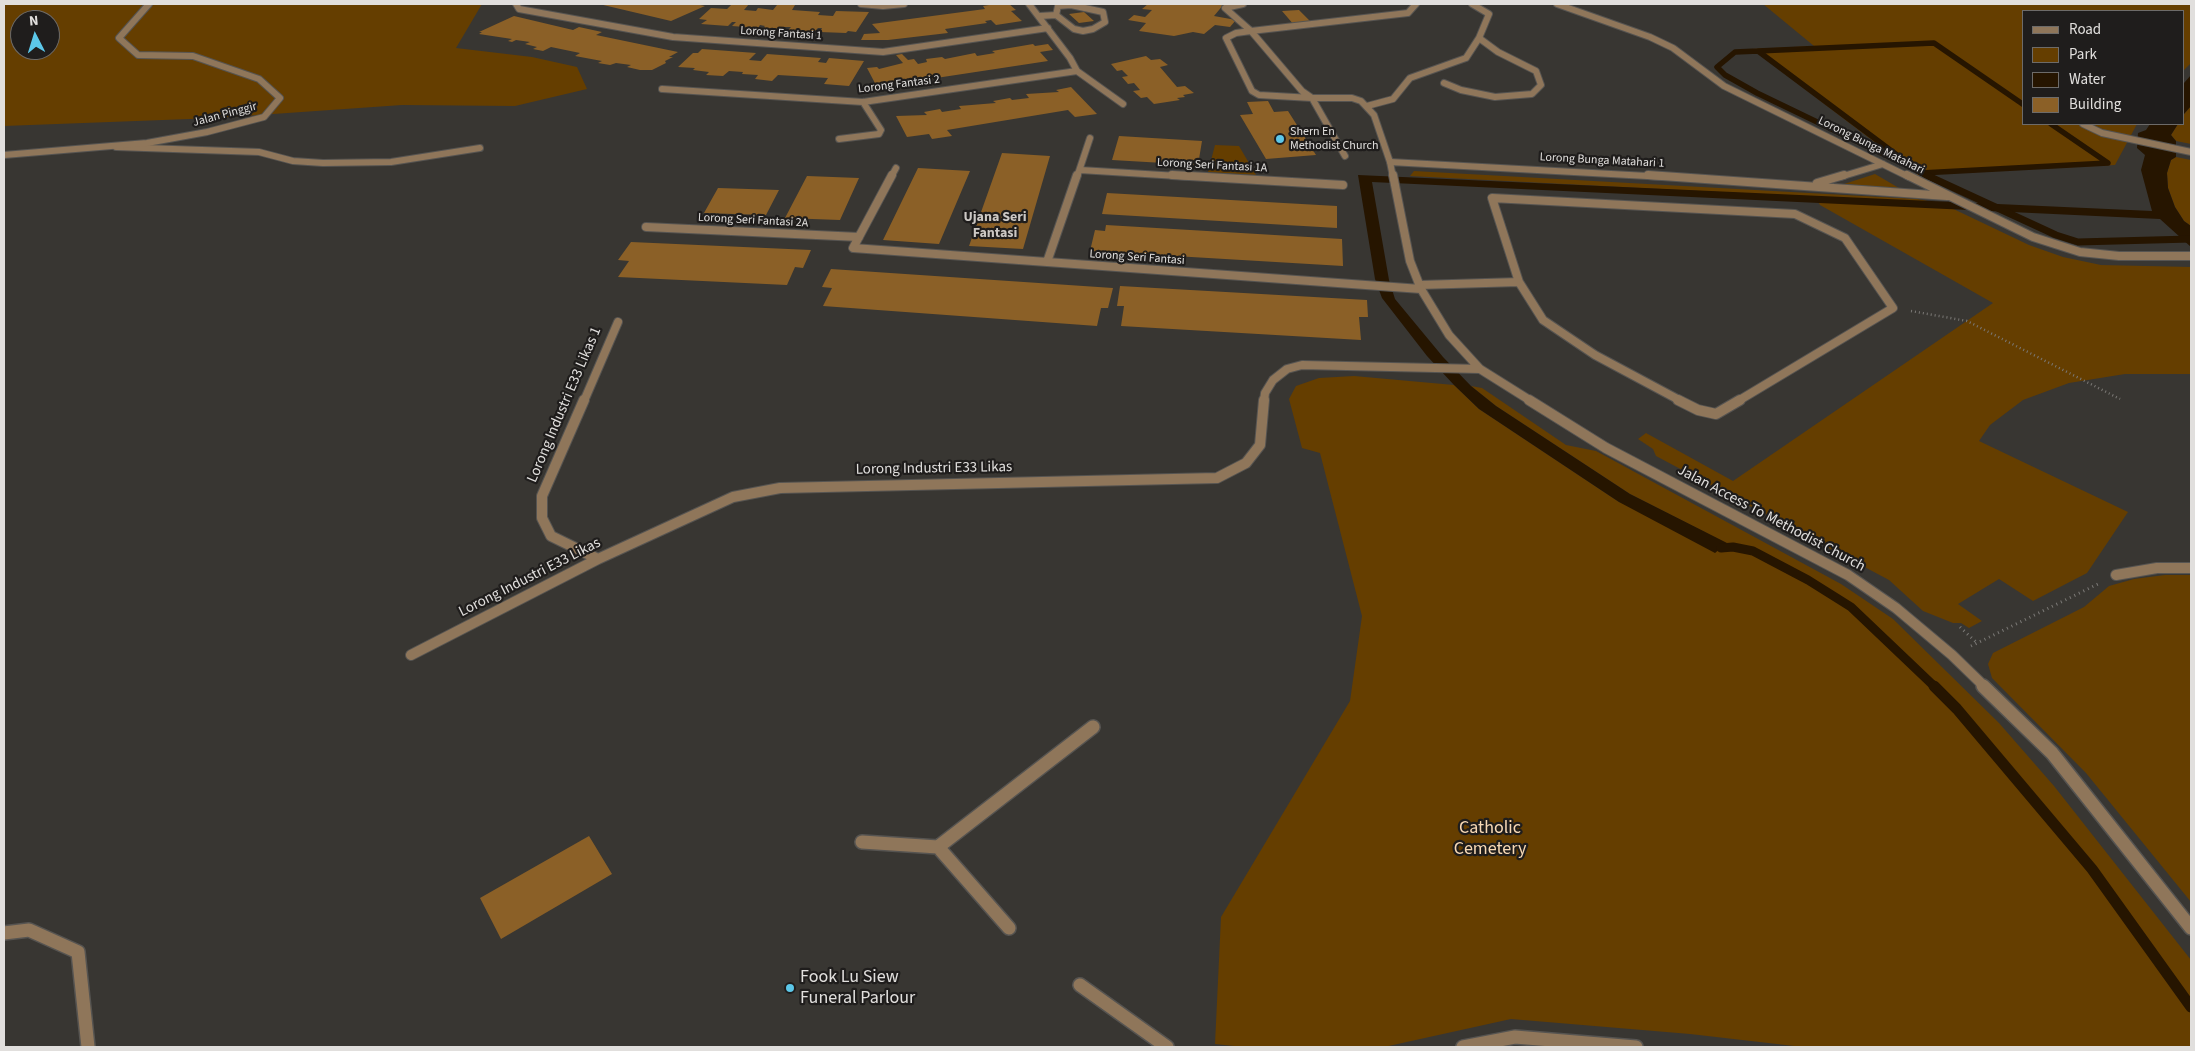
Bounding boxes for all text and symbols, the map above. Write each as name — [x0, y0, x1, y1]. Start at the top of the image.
north arrow — [10, 10, 60, 60]
legend — [2022, 10, 2185, 125]
text: N — [28, 11, 39, 31]
text: Road — [2069, 19, 2101, 40]
street label: Lorong Fantasi 1 — [740, 24, 822, 44]
text: Park — [2069, 44, 2097, 65]
text: Water — [2069, 69, 2105, 90]
street label: Lorong Fantasi 2 — [857, 73, 941, 97]
text: Building — [2069, 94, 2121, 115]
street label: Jalan Pinggir — [192, 100, 258, 130]
street label: Lorong Bunga Matahari — [1816, 114, 1926, 178]
place label: Shern En Methodist Church — [1290, 125, 1378, 153]
marker: Shern En Methodist Church — [1274, 133, 1286, 145]
street label: Lorong Bunga Matahari 1 — [1539, 151, 1665, 171]
street label: Lorong Seri Fantasi 1A — [1156, 156, 1268, 176]
district label: Ujana Seri Fantasi — [963, 210, 1027, 242]
street label: Lorong Seri Fantasi 2A — [697, 211, 809, 231]
street label: Lorong Seri Fantasi — [1089, 247, 1185, 269]
street label: Lorong Industri E33 Likas 1 — [524, 325, 606, 485]
street label: Lorong Industri E33 Likas — [856, 459, 1012, 479]
street label: Jalan Access To Methodist Church — [1674, 462, 1868, 576]
street label: Lorong Industri E33 Likas — [456, 534, 604, 622]
park label: Catholic Cemetery — [1454, 818, 1526, 861]
place label: Fook Lu Siew Funeral Parlour — [800, 967, 915, 1010]
marker: Fook Lu Siew Funeral Parlour — [784, 982, 796, 994]

